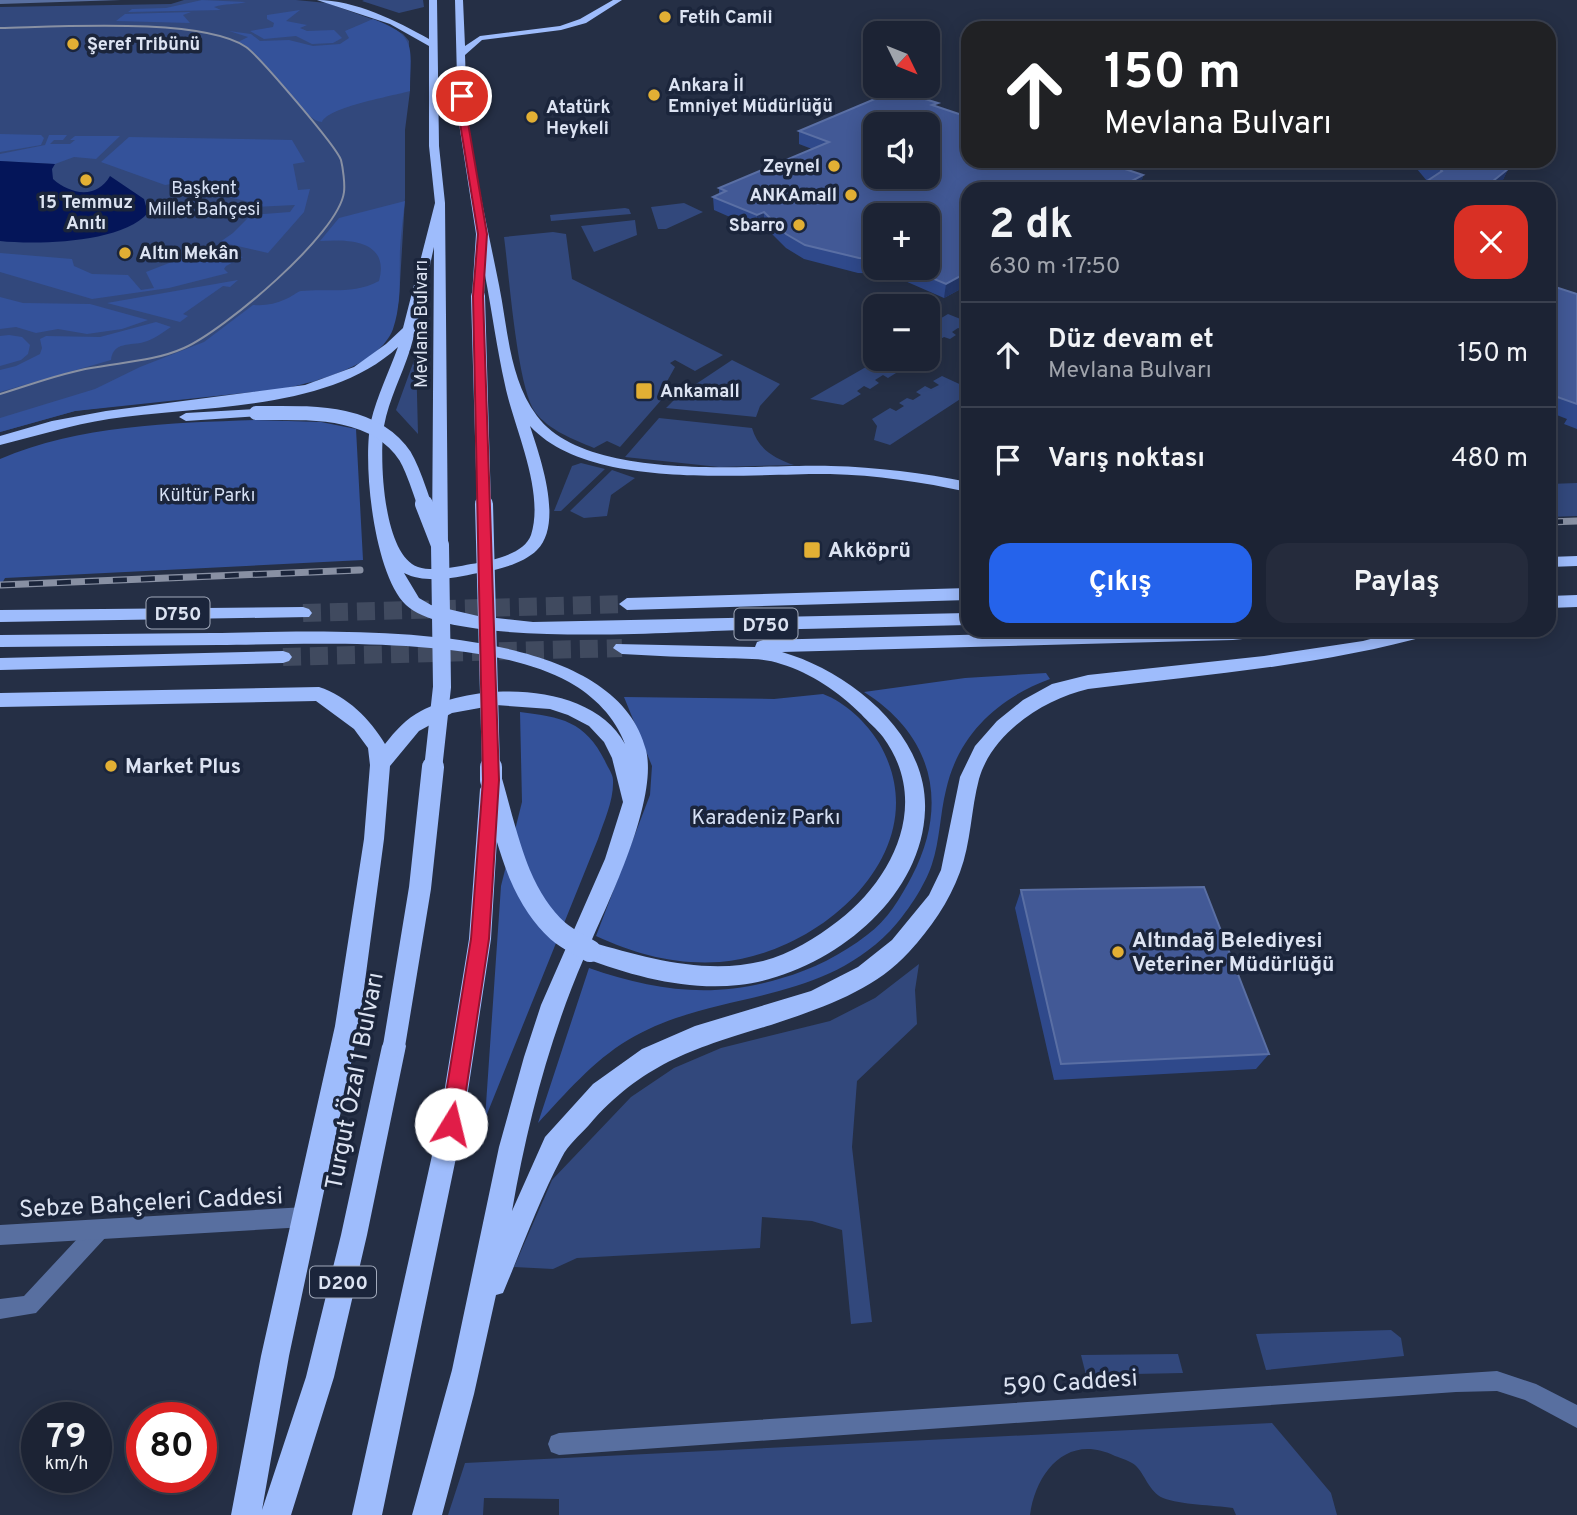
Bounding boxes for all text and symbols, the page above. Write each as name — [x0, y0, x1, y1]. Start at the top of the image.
place label: Fetih Camii — [679, 7, 772, 30]
marker: Fetih Camii — [657, 9, 673, 25]
north arrow — [863, 21, 940, 98]
map controls — [863, 21, 940, 371]
place label: Şeref Tribünü — [87, 34, 200, 57]
marker: Şeref Tribünü — [65, 36, 81, 52]
text: 150 m — [1104, 44, 1241, 106]
icon: ahead — [989, 49, 1080, 140]
pin — [432, 66, 492, 126]
place label: Ankara İl Emniyet Müdürlüğü — [668, 73, 833, 119]
icon: arrive — [443, 77, 481, 115]
marker: Ankara İl Emniyet Müdürlüğü — [646, 87, 662, 103]
place label: Atatürk Heykeli — [546, 97, 611, 141]
text: Mevlana Bulvarı — [1104, 105, 1332, 145]
marker: Atatürk Heykeli — [524, 109, 540, 125]
button: sound — [863, 112, 940, 189]
place label: Zeynel — [763, 156, 820, 179]
marker: Zeynel — [826, 158, 842, 174]
marker: 15 Temmuz Anıtı — [78, 172, 94, 188]
park label: Başkent Millet Bahçesi — [148, 178, 260, 222]
place label: ANKAmall — [750, 185, 837, 208]
marker: ANKAmall — [843, 187, 859, 203]
place label: 15 Temmuz Anıtı — [39, 192, 133, 236]
text: 2 dk — [989, 200, 1073, 253]
button: + — [863, 203, 940, 280]
button: close — [1454, 205, 1528, 279]
place label: Sbarro — [729, 215, 785, 238]
marker: Sbarro — [791, 217, 807, 233]
place label: Altın Mekân — [139, 243, 239, 266]
marker: Altın Mekân — [117, 245, 133, 261]
text: 630 m · 17:50 — [989, 253, 1121, 282]
street label: Mevlana Bulvarı — [411, 260, 434, 388]
button: − — [863, 294, 940, 371]
text: Düz devam et — [1048, 324, 1214, 357]
icon: ahead — [989, 336, 1027, 374]
text: 150 m — [1457, 338, 1528, 371]
text: Mevlana Bulvarı — [1048, 357, 1212, 386]
marker: Ankamall — [634, 381, 654, 401]
place label: Ankamall — [660, 381, 740, 404]
icon: arrive — [989, 441, 1027, 479]
text: Varış noktası — [1048, 443, 1205, 476]
text: 480 m — [1451, 443, 1528, 476]
park label: Kültür Parkı — [159, 485, 255, 508]
place label: Akköprü — [828, 538, 911, 565]
marker: Akköprü — [802, 540, 822, 560]
button: Çıkış — [989, 543, 1252, 623]
button: Paylaş — [1266, 543, 1528, 623]
road number: D750 — [146, 598, 210, 628]
road number: D750 — [734, 608, 798, 639]
place label: Market Plus — [125, 754, 241, 781]
marker: Market Plus — [103, 758, 119, 774]
park label: Karadeniz Parkı — [692, 805, 840, 832]
place label: Altındağ Belediyesi Veteriner Müdürlüğü — [1132, 928, 1335, 979]
marker: Altındağ Belediyesi Veteriner Müdürlüğü — [1110, 944, 1126, 960]
street label: Turgut Özal 1 Bulvarı — [318, 970, 392, 1193]
position arrow — [414, 1087, 488, 1161]
street label: Sebze Bahçeleri Caddesi — [18, 1182, 284, 1226]
road number: D200 — [310, 1266, 376, 1298]
street label: 590 Caddesi — [1002, 1364, 1139, 1404]
speed limit sign: 80 — [126, 1402, 217, 1493]
text: 79 — [46, 1416, 87, 1460]
text: km/h — [45, 1453, 88, 1476]

